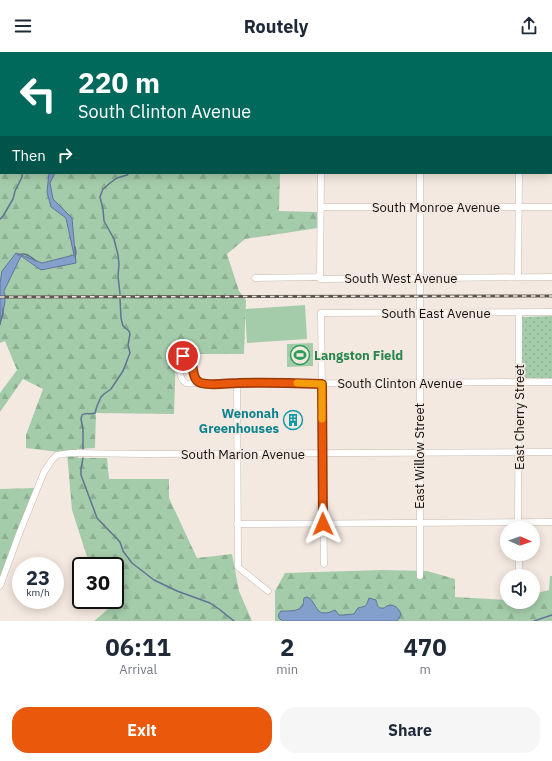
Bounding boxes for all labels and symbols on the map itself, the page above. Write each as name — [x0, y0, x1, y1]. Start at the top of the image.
street label: South Monroe Avenue — [372, 199, 500, 216]
street label: South West Avenue — [344, 270, 458, 287]
street label: South East Avenue — [381, 305, 491, 322]
pin — [166, 339, 200, 373]
sports icon: Langston Field — [289, 344, 311, 366]
place label: Langston Field — [314, 347, 403, 364]
street label: East Cherry Street — [511, 364, 528, 470]
street label: South Clinton Avenue — [337, 375, 463, 392]
street label: East Willow Street — [411, 403, 428, 509]
place label: Wenonah Greenhouses — [199, 405, 279, 437]
building icon: Wenonah Greenhouses — [282, 409, 304, 431]
street label: South Marion Avenue — [181, 446, 305, 463]
position arrow — [302, 503, 344, 545]
north arrow — [500, 521, 540, 561]
speed limit sign: 30 — [72, 557, 124, 609]

